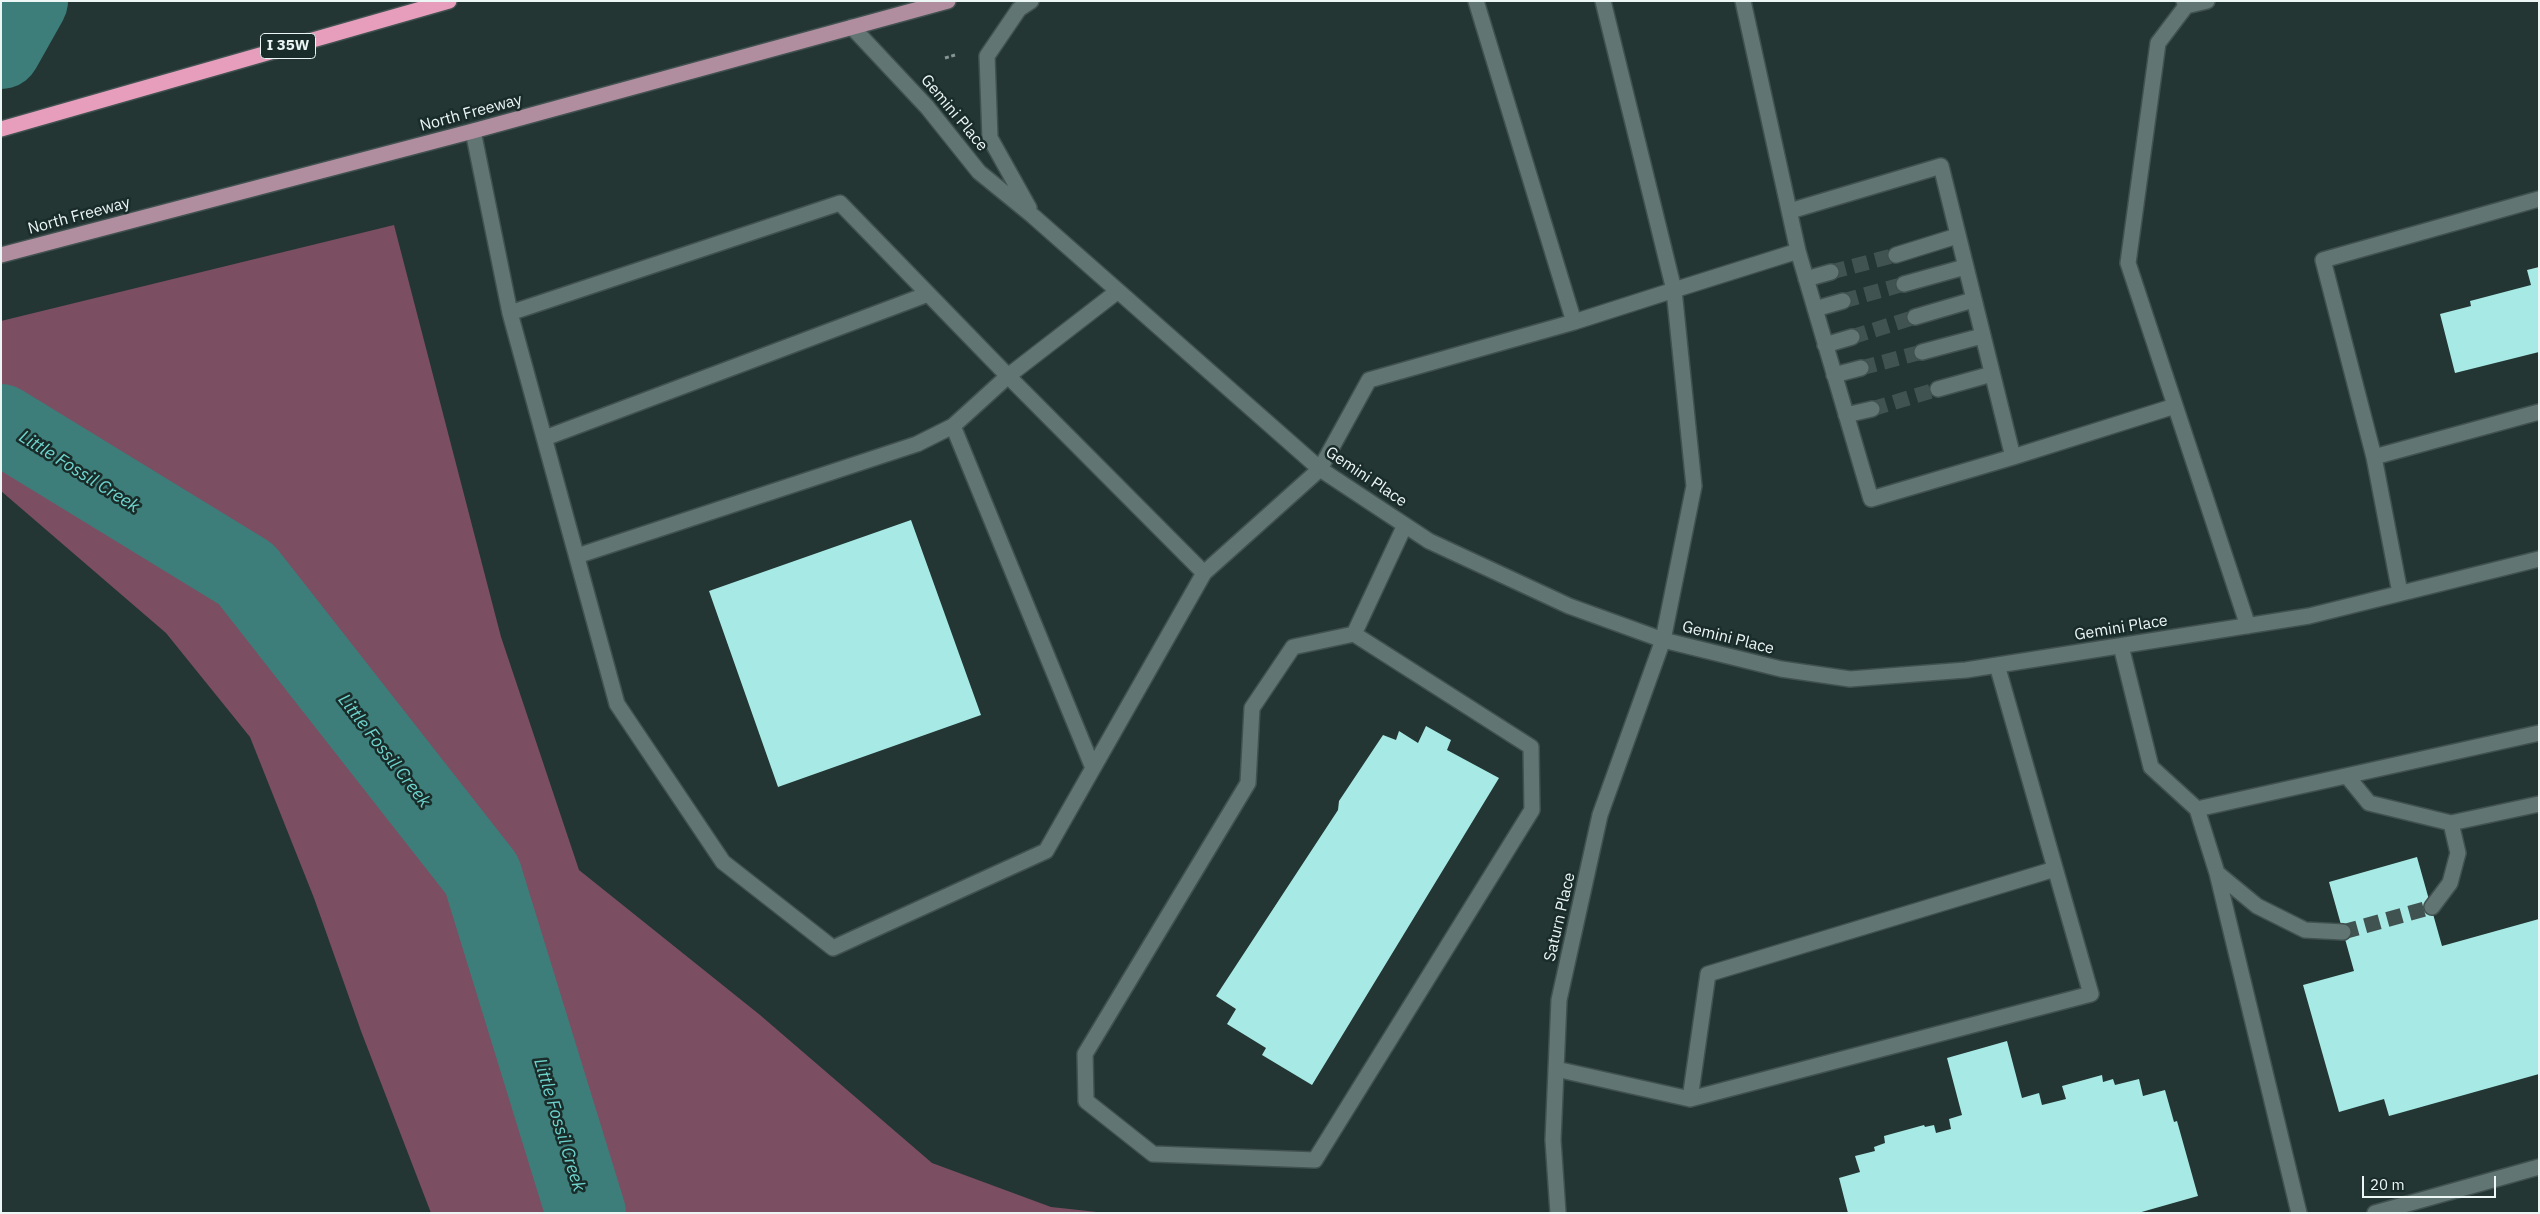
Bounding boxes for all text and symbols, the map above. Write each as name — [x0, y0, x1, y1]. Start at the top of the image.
road number: I 35W — [260, 34, 316, 58]
street label: Gemini Place — [916, 71, 992, 155]
street label: North Freeway — [418, 90, 524, 136]
street label: North Freeway — [26, 193, 132, 239]
water label: Little Fossil Creek — [15, 426, 143, 518]
street label: Gemini Place — [1322, 443, 1410, 511]
street label: Gemini Place — [2073, 611, 2169, 645]
street label: Gemini Place — [1680, 617, 1776, 659]
water label: Little Fossil Creek — [333, 690, 435, 812]
street label: Saturn Place — [1540, 871, 1580, 963]
water label: Little Fossil Creek — [529, 1056, 589, 1194]
scale bar — [2365, 1166, 2499, 1198]
text: 20 m — [2370, 1175, 2405, 1194]

